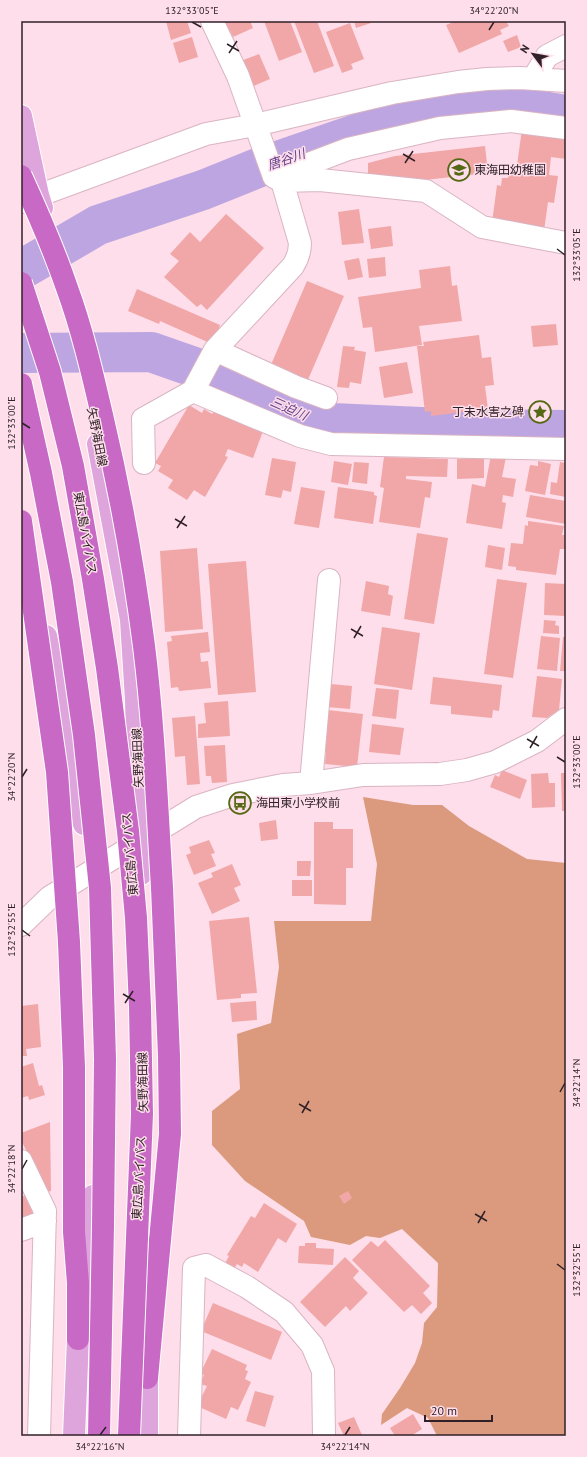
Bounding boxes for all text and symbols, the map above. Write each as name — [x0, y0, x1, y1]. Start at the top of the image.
text: 132°33'05"E — [165, 4, 219, 17]
text: 34°22'20"N — [469, 4, 519, 17]
north arrow — [513, 34, 553, 74]
text: N — [517, 42, 532, 55]
water label: 唐谷川 — [265, 144, 309, 174]
school or university icon: 東海田幼稚園 — [446, 157, 472, 183]
place label: 東海田幼稚園 — [474, 162, 546, 177]
text: 132°33'05"E — [570, 228, 583, 282]
water label: 三迫川 — [268, 393, 312, 425]
text: 132°33'00"E — [5, 396, 18, 450]
place icon: 丁未水害之碑 — [527, 399, 553, 425]
place label: 丁未水害之碑 — [452, 404, 524, 419]
street label: 矢野海田線 — [84, 406, 111, 468]
street label: 東広島バイパス — [71, 490, 100, 575]
street label: 矢野海田線 — [129, 728, 146, 788]
text: 132°33'00"E — [570, 735, 583, 789]
text: 34°22'20"N — [5, 752, 18, 802]
bus stop icon: 海田東小学校前 — [227, 790, 253, 816]
place label: 海田東小学校前 — [256, 795, 340, 810]
street label: 東広島バイパス — [118, 812, 141, 896]
text: 132°32'55"E — [5, 903, 18, 957]
street label: 矢野海田線 — [134, 1052, 151, 1112]
text: 34°22'14"N — [570, 1058, 583, 1108]
street label: 東広島バイパス — [129, 1136, 148, 1220]
text: 34°22'18"N — [5, 1144, 18, 1194]
text: 132°32'55"E — [570, 1243, 583, 1297]
scale bar — [425, 1397, 492, 1423]
text: 20 m — [431, 1403, 457, 1418]
text: 34°22'16"N — [75, 1440, 125, 1453]
text: 34°22'14"N — [320, 1440, 370, 1453]

